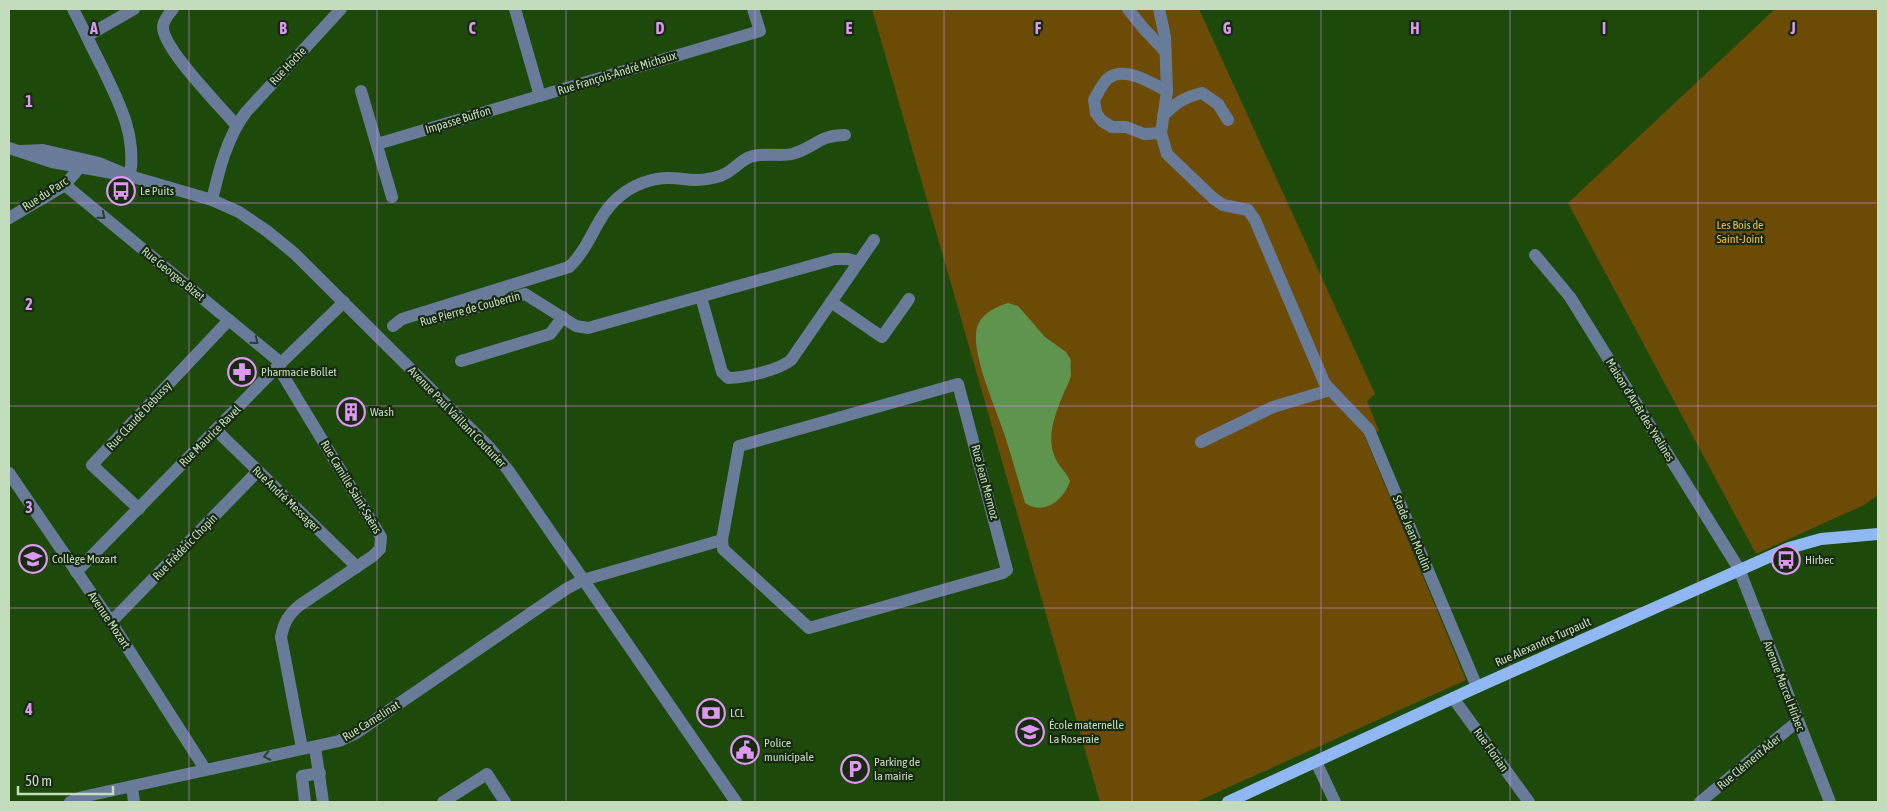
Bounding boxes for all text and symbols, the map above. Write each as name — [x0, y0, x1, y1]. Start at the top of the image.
text: A — [89, 19, 98, 37]
text: B — [279, 19, 287, 37]
text: C — [468, 19, 476, 37]
text: D — [656, 19, 665, 37]
text: E — [846, 19, 853, 37]
text: F — [1035, 19, 1042, 37]
text: G — [1223, 19, 1232, 37]
text: H — [1410, 19, 1420, 37]
text: I — [1602, 19, 1606, 37]
text: J — [1789, 19, 1796, 37]
street label: Rue Hoche — [267, 44, 309, 88]
street label: Rue François-André Michaux — [556, 48, 678, 98]
text: 1 — [25, 92, 33, 110]
street label: Impasse Buffon — [423, 103, 493, 137]
street label: Rue du Parc — [20, 174, 71, 214]
bus stop icon: Le Puits — [106, 176, 136, 206]
place label: Le Puits — [140, 184, 174, 198]
one-way arrow — [96, 211, 105, 219]
park label: Les Bois de Saint-Joint — [1716, 218, 1764, 246]
street label: Rue Georges Bizet — [139, 244, 208, 304]
street label: Rue Pierre de Coubertin — [418, 289, 522, 329]
text: 2 — [25, 295, 33, 313]
one-way arrow — [249, 336, 258, 345]
street label: Maison d'Arrêt des Yvelines — [1603, 356, 1677, 464]
pharmacy icon: Pharmacie Bollet — [227, 357, 257, 387]
street label: Avenue Paul Vaillant Couturier — [405, 364, 509, 471]
place label: Pharmacie Bollet — [261, 365, 337, 379]
street label: Rue Claude Debussy — [104, 379, 174, 453]
building icon: Wash — [336, 397, 366, 427]
street label: Rue Maurice Ravel — [176, 402, 244, 470]
place label: Wash — [370, 405, 394, 419]
street label: Rue Camille Saint-Saëns — [318, 438, 384, 536]
street label: Rue Jean Mermoz — [968, 443, 1002, 522]
street label: Rue André Messager — [249, 463, 323, 535]
street label: Stade Jean Moulin — [1390, 493, 1434, 573]
text: 3 — [25, 498, 33, 516]
street label: Rue Frédéric Chopin — [150, 511, 220, 583]
school or university icon: Collège Mozart — [18, 544, 48, 574]
bus stop icon: Hirbec — [1771, 545, 1801, 575]
place label: Collège Mozart — [52, 552, 118, 566]
place label: Hirbec — [1805, 553, 1834, 567]
street label: Avenue Mozart — [85, 589, 133, 651]
street label: Rue Alexandre Turpault — [1493, 614, 1594, 669]
street label: Avenue Marcel Hirbec — [1760, 639, 1808, 734]
street label: Rue Camelinat — [340, 698, 403, 744]
bank icon: LCL — [696, 698, 726, 728]
text: 4 — [24, 700, 33, 718]
place label: LCL — [730, 706, 745, 720]
school or university icon: École maternelle La Roseraie — [1015, 717, 1045, 747]
place label: École maternelle La Roseraie — [1049, 718, 1124, 746]
street label: Rue Florian — [1471, 726, 1511, 774]
street label: Rue Clément Ader — [1714, 731, 1784, 793]
public building icon: Police municipale — [730, 735, 760, 765]
place label: Police municipale — [764, 736, 814, 764]
one-way arrow — [263, 750, 272, 761]
parking icon: Parking de la mairie — [840, 754, 870, 784]
place label: Parking de la mairie — [874, 755, 920, 783]
scale bar — [18, 764, 112, 796]
text: 50 m — [25, 772, 52, 789]

